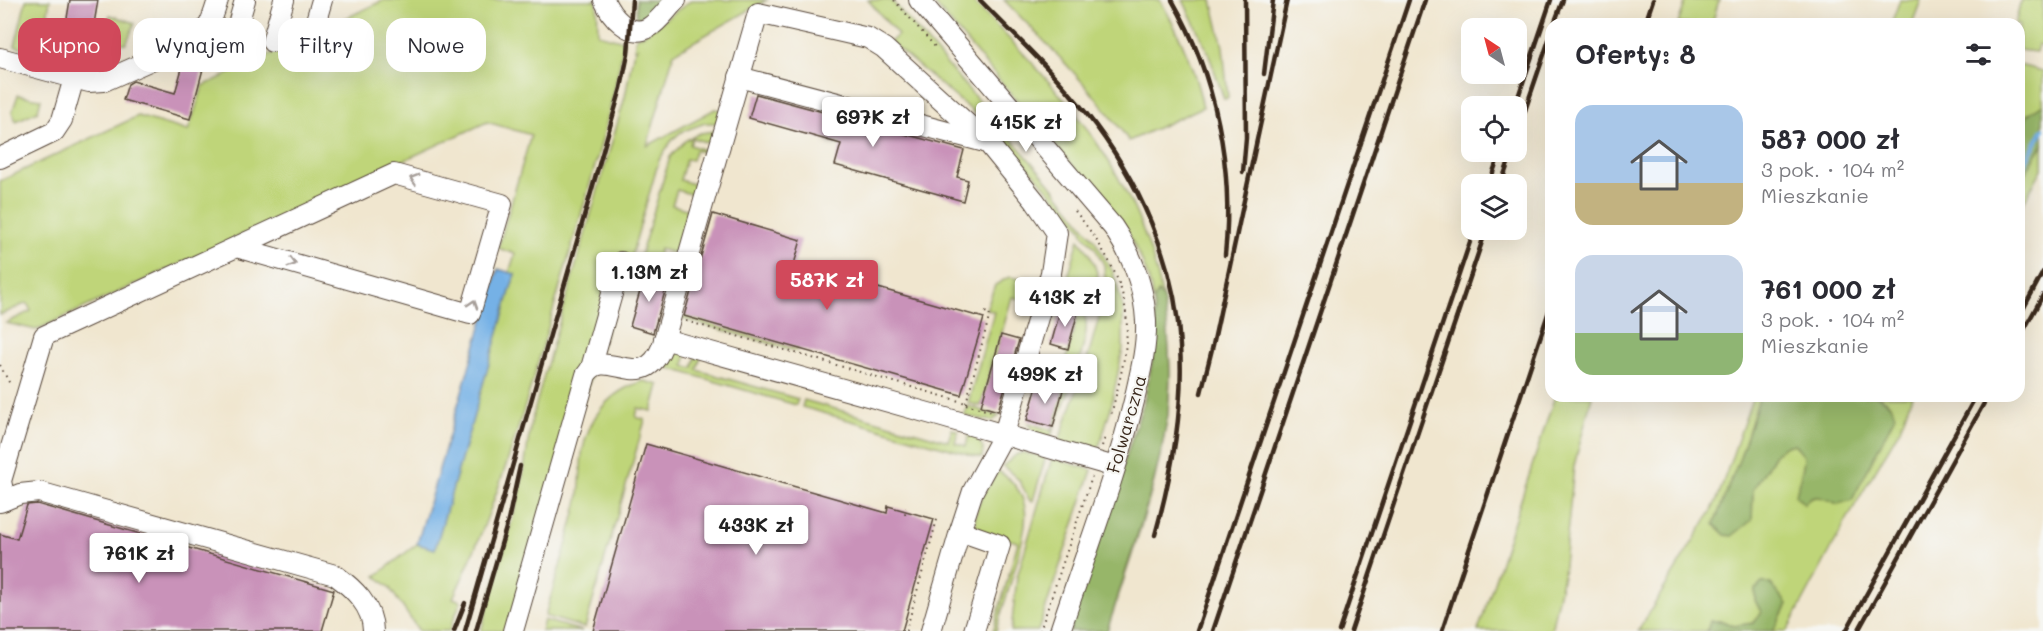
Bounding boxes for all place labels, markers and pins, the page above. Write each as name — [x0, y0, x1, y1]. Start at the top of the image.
pin: 697K zł — [818, 97, 928, 148]
pin: 415K zł — [971, 102, 1081, 153]
pin: 1.13M zł — [587, 252, 711, 303]
pin: 587K zł — [772, 260, 882, 311]
pin: 413K zł — [1010, 277, 1120, 328]
pin: 499K zł — [990, 354, 1100, 405]
pin: 433K zł — [701, 505, 811, 556]
pin: 761K zł — [84, 533, 194, 584]

